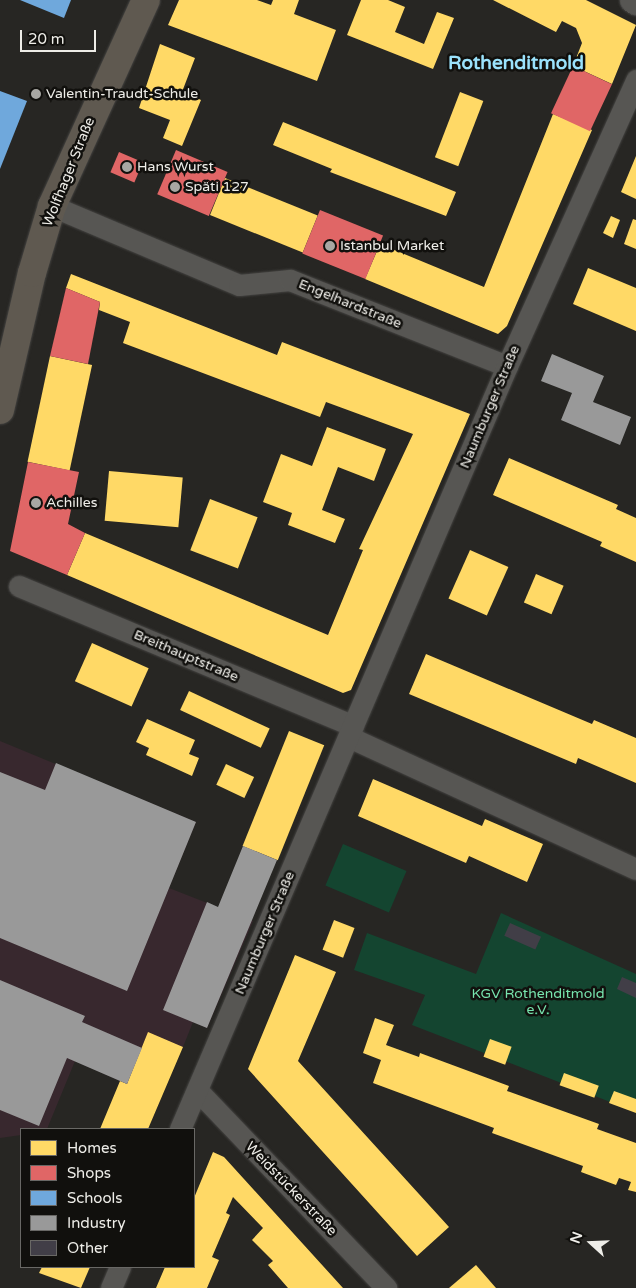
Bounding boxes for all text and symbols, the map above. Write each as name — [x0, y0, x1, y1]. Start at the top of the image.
scale bar — [22, 20, 99, 52]
text: 20 m — [28, 30, 65, 48]
district label: Rothenditmold — [448, 53, 584, 75]
place label: Valentin-Traudt-Schule — [46, 86, 198, 102]
marker: Valentin-Traudt-Schule — [30, 88, 42, 100]
street label: Wolfhager Straße — [39, 115, 99, 229]
place label: Hans Wurst — [137, 159, 214, 175]
marker: Hans Wurst — [121, 161, 133, 173]
place label: Späti 127 — [185, 179, 249, 195]
marker: Späti 127 — [169, 181, 181, 193]
place label: Istanbul Market — [340, 238, 444, 254]
marker: Istanbul Market — [324, 240, 336, 252]
street label: Engelhardstraße — [296, 276, 404, 332]
street label: Naumburger Straße — [456, 343, 524, 471]
place label: Achilles — [46, 495, 97, 511]
marker: Achilles — [30, 497, 42, 509]
street label: Breithauptstraße — [131, 626, 241, 686]
street label: Naumburger Straße — [231, 869, 299, 997]
park label: KGV Rothenditmold e.V. — [471, 986, 605, 1019]
legend — [20, 1128, 195, 1268]
street label: Weidstückerstraße — [242, 1138, 340, 1240]
text: Homes — [67, 1139, 117, 1157]
text: Shops — [67, 1164, 111, 1182]
text: Schools — [67, 1189, 123, 1207]
text: Industry — [67, 1214, 126, 1232]
north arrow — [566, 1218, 616, 1268]
text: N — [567, 1230, 586, 1246]
text: Other — [67, 1239, 108, 1257]

